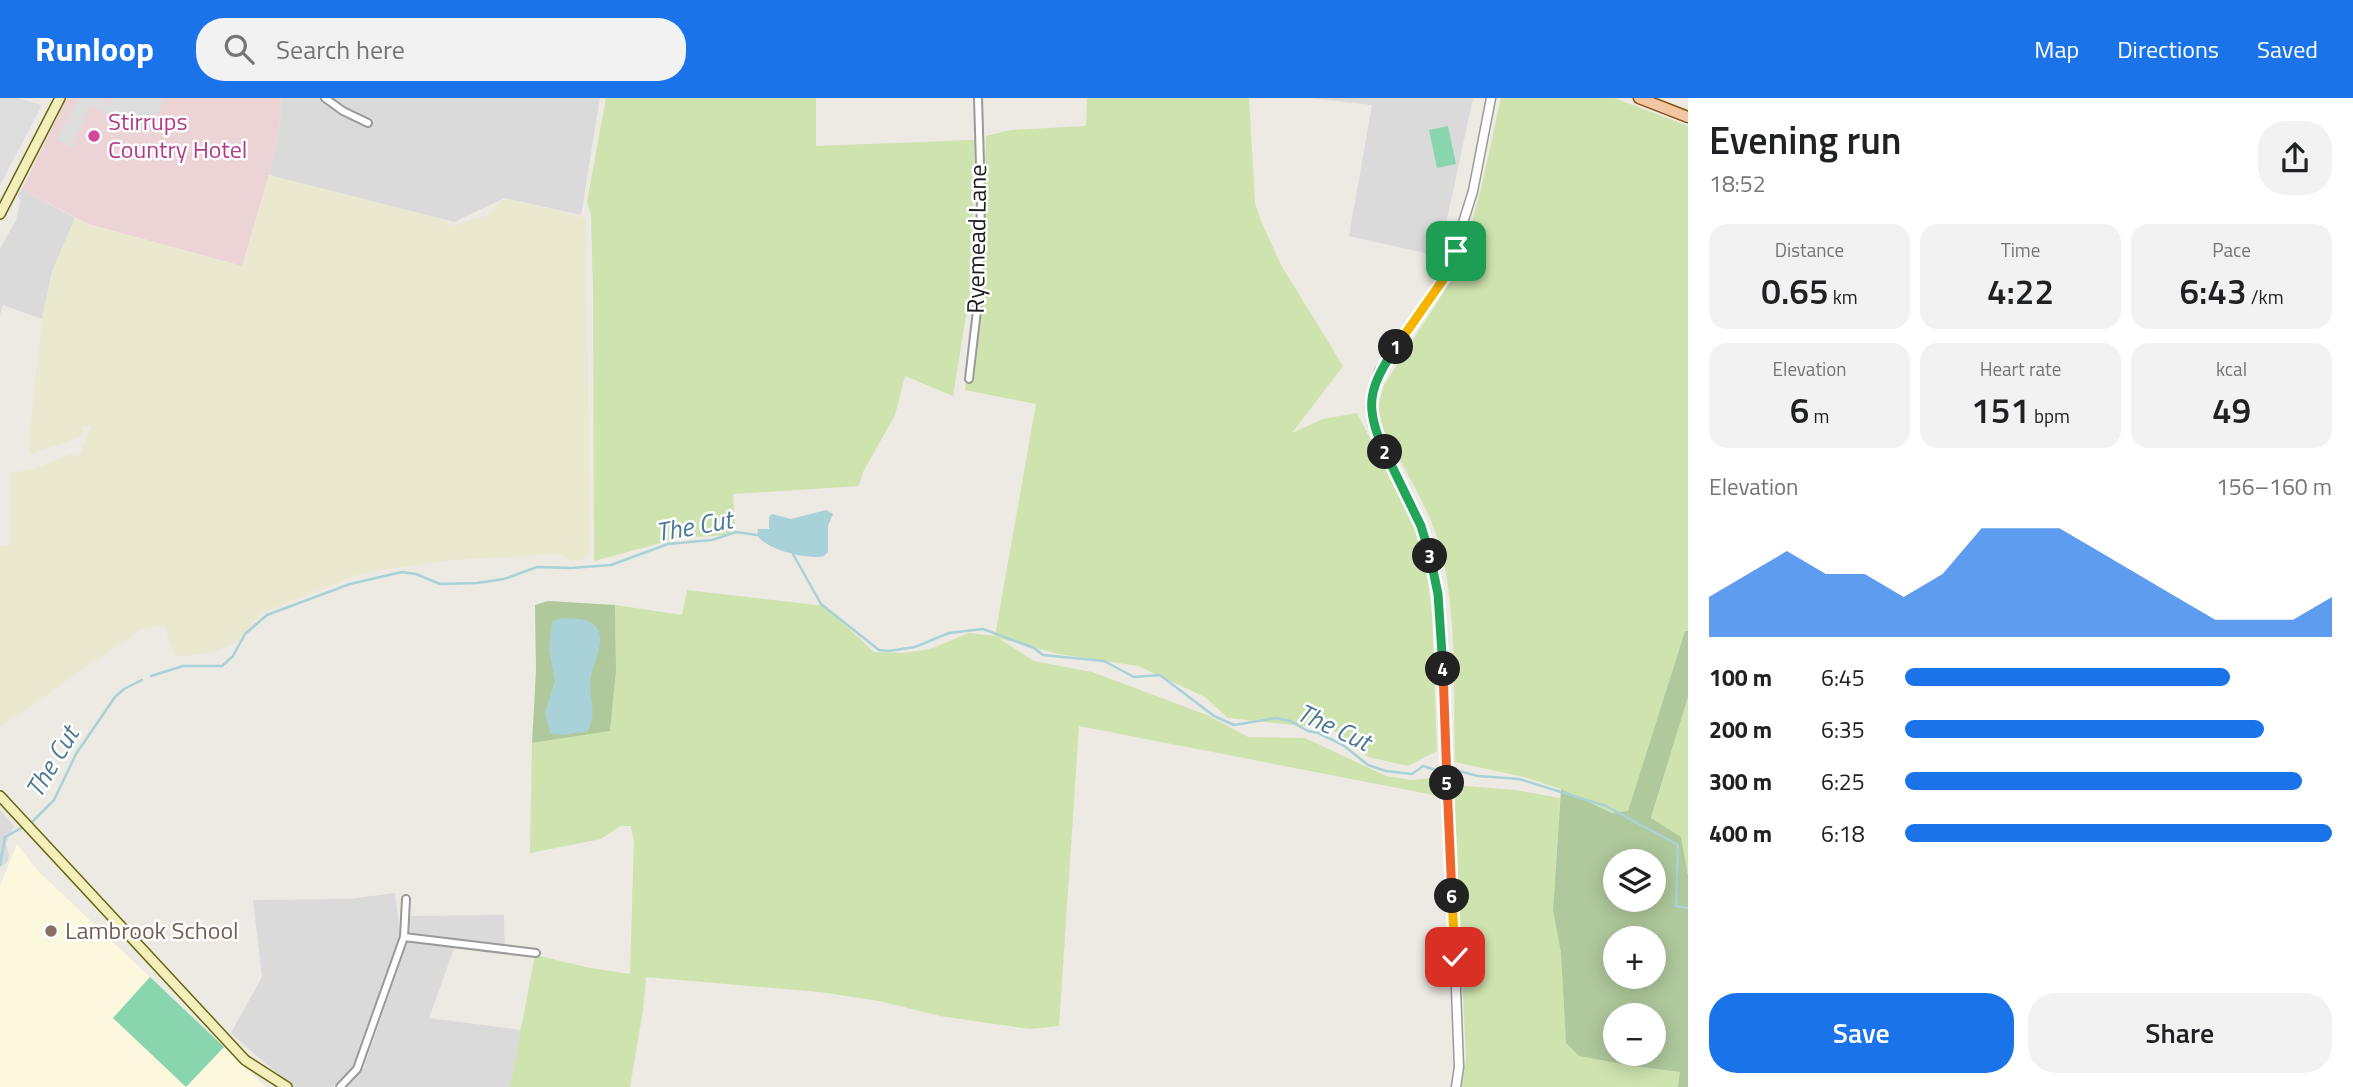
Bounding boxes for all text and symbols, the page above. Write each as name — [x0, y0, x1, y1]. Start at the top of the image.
search box — [196, 18, 686, 81]
text: Runloop — [35, 24, 154, 74]
icon: search — [220, 30, 258, 68]
text: Search here — [276, 30, 405, 69]
text: Map — [2034, 31, 2079, 67]
text: Directions — [2117, 31, 2219, 67]
text: Saved — [2257, 31, 2318, 67]
place label: Stirrups Country Hotel — [108, 103, 247, 167]
text: Evening run — [1709, 111, 1902, 169]
button: share — [2258, 121, 2332, 195]
marker: Stirrups Country Hotel — [86, 128, 102, 144]
street label: Ryemead Lane — [957, 164, 995, 314]
text: 18:52 — [1709, 166, 1766, 201]
pin — [1426, 221, 1486, 281]
icon: arrive — [1437, 232, 1475, 270]
text: Distance — [1775, 235, 1844, 264]
text: Time — [2001, 235, 2040, 264]
text: Pace — [2212, 235, 2251, 264]
text: 0.65 — [1761, 264, 1829, 318]
text: 4:22 — [1987, 264, 2054, 318]
text: 6:43 — [2179, 264, 2247, 318]
text: km — [1829, 282, 1858, 311]
text: /km — [2247, 282, 2284, 311]
pin: 1 — [1378, 330, 1414, 364]
text: 1 — [1390, 332, 1401, 361]
text: Elevation — [1773, 354, 1846, 383]
text: Heart rate — [1980, 354, 2061, 383]
text: kcal — [2216, 354, 2247, 383]
text: 6 — [1790, 383, 1809, 437]
text: 151 — [1971, 383, 2030, 437]
text: 49 — [2212, 383, 2251, 437]
text: m — [1809, 401, 1829, 430]
text: bpm — [2030, 401, 2070, 430]
pin: 2 — [1368, 434, 1402, 470]
text: 2 — [1379, 437, 1390, 466]
text: Elevation — [1709, 469, 1798, 504]
text: 156–160 m — [2216, 469, 2332, 504]
water label: The Cut — [653, 499, 738, 551]
pin: 3 — [1412, 538, 1448, 574]
text: 3 — [1424, 541, 1435, 570]
pin: 4 — [1426, 652, 1460, 686]
text: 4 — [1437, 654, 1448, 683]
text: 100 m — [1709, 660, 1772, 695]
text: 6:45 — [1821, 660, 1865, 695]
water label: The Cut — [1291, 693, 1380, 762]
text: 200 m — [1709, 712, 1772, 747]
text: 6:35 — [1821, 712, 1865, 747]
water label: The Cut — [15, 716, 90, 805]
text: 300 m — [1709, 764, 1772, 799]
text: 6:25 — [1821, 764, 1865, 799]
pin: 5 — [1430, 766, 1464, 800]
text: 5 — [1441, 768, 1452, 797]
text: 400 m — [1709, 816, 1772, 851]
text: 6:18 — [1821, 816, 1865, 851]
map controls — [1603, 849, 1666, 1066]
button: layers — [1603, 849, 1666, 912]
pin: 6 — [1434, 878, 1470, 914]
text: 6 — [1446, 881, 1457, 910]
place label: Lambrook School — [65, 912, 239, 948]
marker: Lambrook School — [43, 923, 59, 939]
button: + — [1603, 926, 1666, 989]
pin — [1425, 927, 1485, 987]
icon: check — [1436, 938, 1474, 976]
button: Save — [1709, 993, 2014, 1073]
button: Share — [2028, 993, 2332, 1073]
button: − — [1603, 1003, 1666, 1066]

